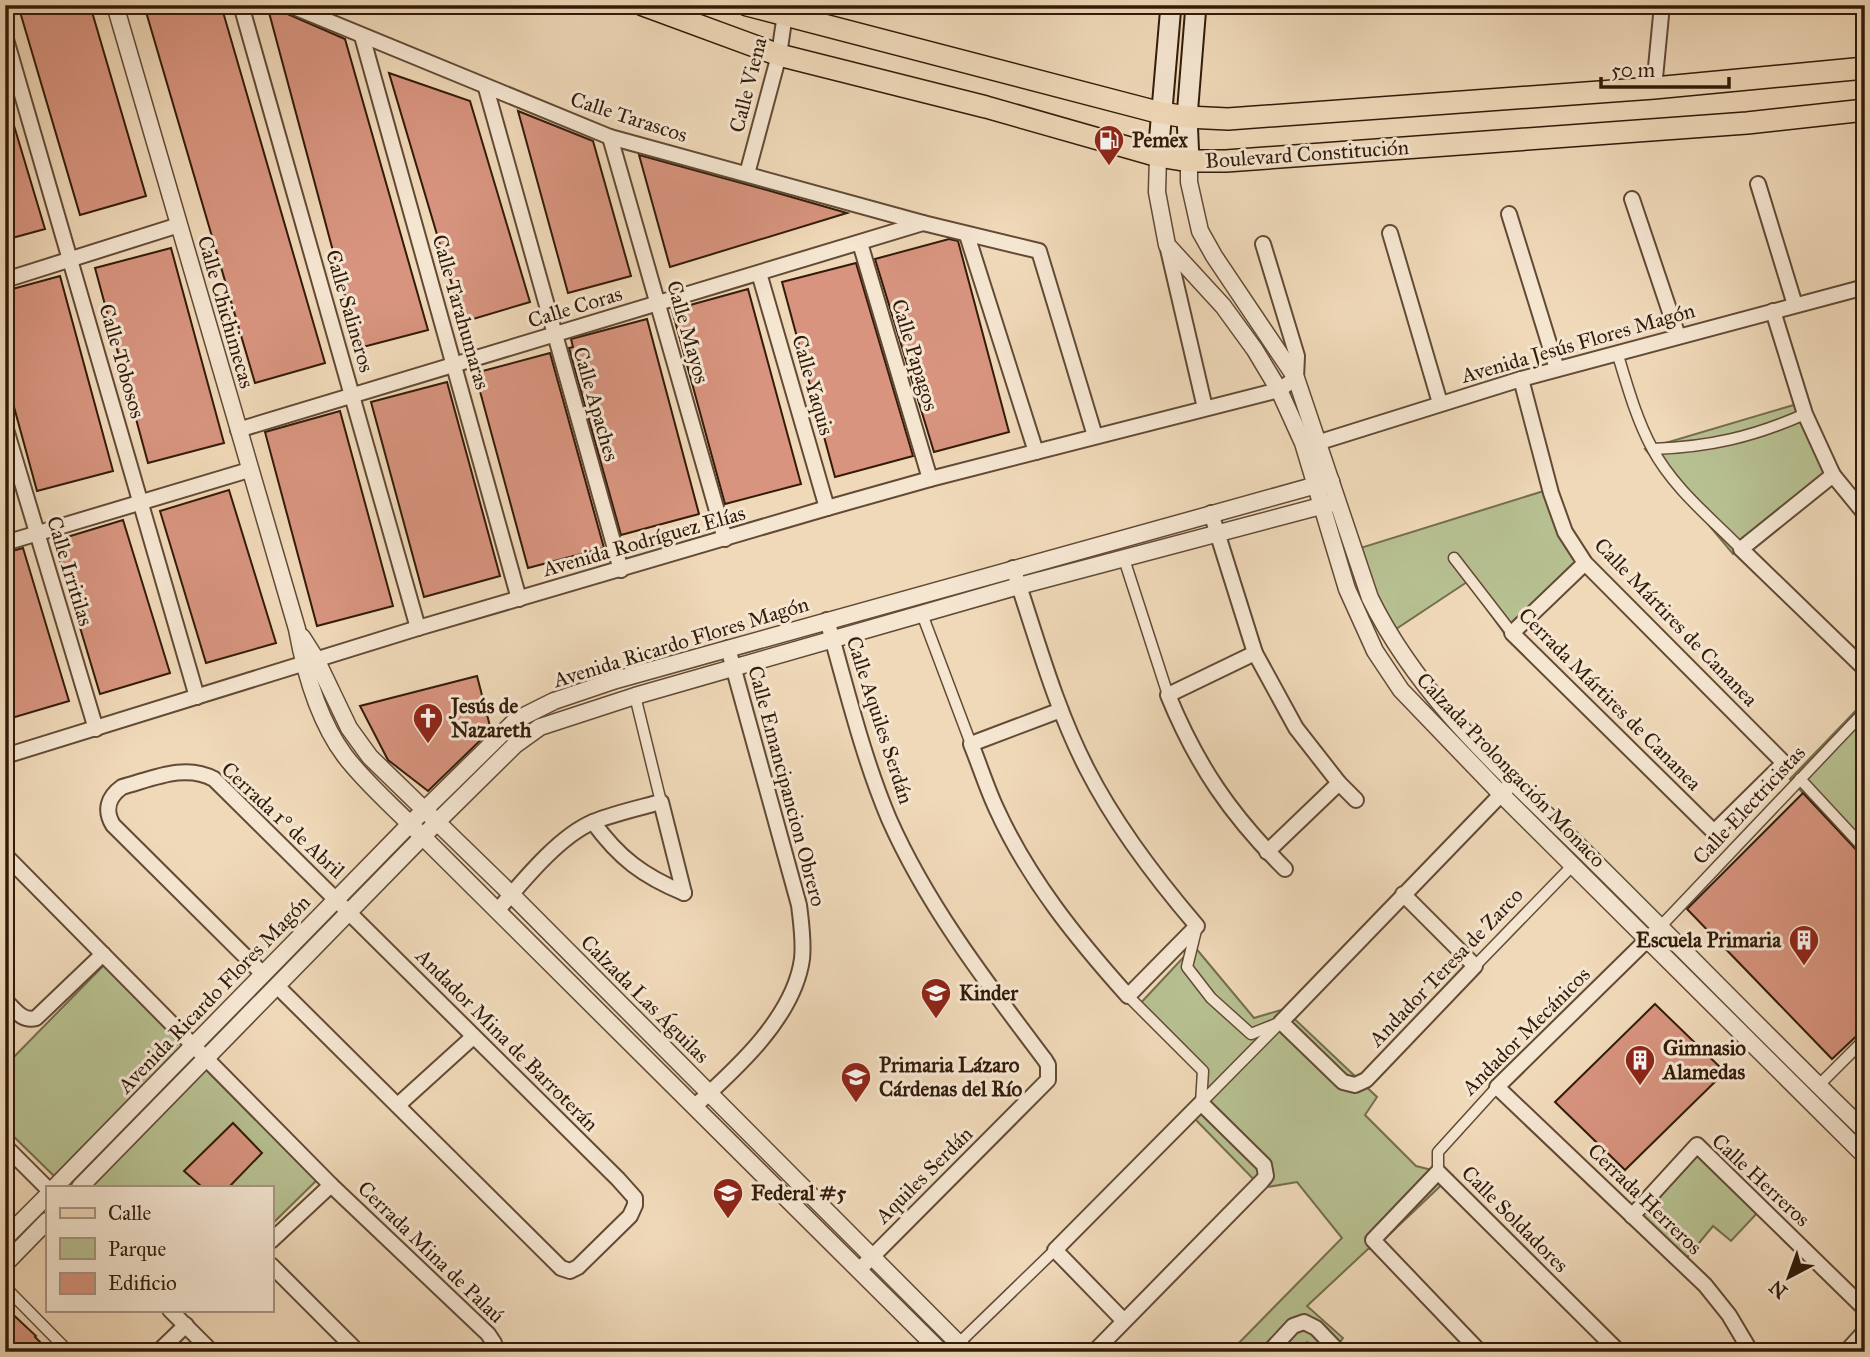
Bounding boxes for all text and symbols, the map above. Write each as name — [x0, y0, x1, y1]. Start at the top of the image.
street label: Calle Viena — [724, 35, 772, 135]
scale bar — [1601, 46, 1728, 90]
text: 50 m — [1611, 57, 1656, 83]
street label: Calle Tarascos — [567, 86, 691, 148]
fuel station icon: Pemex — [1092, 123, 1126, 167]
place label: Pemex — [1132, 127, 1189, 153]
street label: Boulevard Constitución — [1204, 134, 1410, 174]
street label: Calle Tarahumaras — [426, 231, 496, 393]
street label: Calle Chichimecas — [192, 233, 260, 391]
street label: Calle Salineros — [320, 247, 380, 375]
street label: Calle Mayos — [661, 277, 715, 387]
street label: Calle Coras — [525, 280, 625, 334]
street label: Calle Papagos — [886, 296, 944, 414]
street label: Avenida Jesús Flores Magón — [1457, 297, 1698, 389]
street label: Calle Tobosos — [93, 301, 151, 421]
street label: Calle Yaquis — [786, 332, 840, 438]
street label: Calle Apaches — [567, 344, 625, 464]
street label: Avenida Rodríguez Elías — [539, 500, 748, 583]
street label: Calle Irritilas — [41, 513, 99, 629]
street label: Calle Mártires de Cananea — [1589, 532, 1763, 712]
street label: Avenida Ricardo Flores Magón — [549, 591, 812, 694]
street label: Cerrada Mártires de Cananea — [1513, 602, 1707, 796]
street label: Calle Aquiles Serdán — [841, 633, 919, 807]
street label: Calle Emancipancion Obrero — [742, 663, 832, 910]
street label: Calzada Prolongación Monaco — [1411, 667, 1611, 873]
place label: Jesús de Nazareth — [448, 693, 532, 743]
church icon: Jesús de Nazareth — [411, 701, 445, 745]
street label: Calle Electricistas — [1687, 740, 1811, 870]
street label: Cerrada 1° de Abril — [216, 756, 350, 884]
street label: Andador Teresa de Zarco — [1363, 882, 1529, 1053]
street label: Avenida Ricardo Flores Magón — [112, 889, 316, 1099]
building icon: Escuela Primaria — [1787, 923, 1821, 967]
place label: Escuela Primaria — [1636, 927, 1782, 953]
street label: Calzada Las Águilas — [575, 929, 715, 1069]
street label: Andador Mina de Barroterán — [409, 942, 604, 1137]
street label: Andador Mecánicos — [1456, 961, 1596, 1101]
school or university icon: Kinder — [919, 976, 953, 1020]
place label: Kinder — [959, 980, 1019, 1006]
place label: Gimnasio Alamedas — [1661, 1035, 1746, 1085]
building icon: Gimnasio Alamedas — [1623, 1043, 1657, 1087]
place label: Primaria Lázaro Cárdenas del Río — [879, 1052, 1023, 1102]
school or university icon: Primaria Lázaro Cárdenas del Río — [839, 1060, 873, 1104]
street label: Aquiles Serdán — [869, 1121, 978, 1230]
street label: Calle Herreros — [1706, 1128, 1816, 1232]
street label: Cerrada Herreros — [1582, 1138, 1708, 1260]
street label: Calle Soldadores — [1456, 1160, 1574, 1278]
street label: Cerrada Mina de Palaú — [352, 1175, 510, 1329]
school or university icon: Federal #5 — [711, 1176, 745, 1220]
place label: Federal #5 — [751, 1180, 846, 1206]
legend — [46, 1186, 273, 1312]
text: Calle — [108, 1200, 151, 1226]
text: Parque — [108, 1236, 167, 1262]
north arrow — [1755, 1242, 1825, 1312]
text: Edificio — [108, 1270, 177, 1296]
text: N — [1765, 1275, 1792, 1303]

